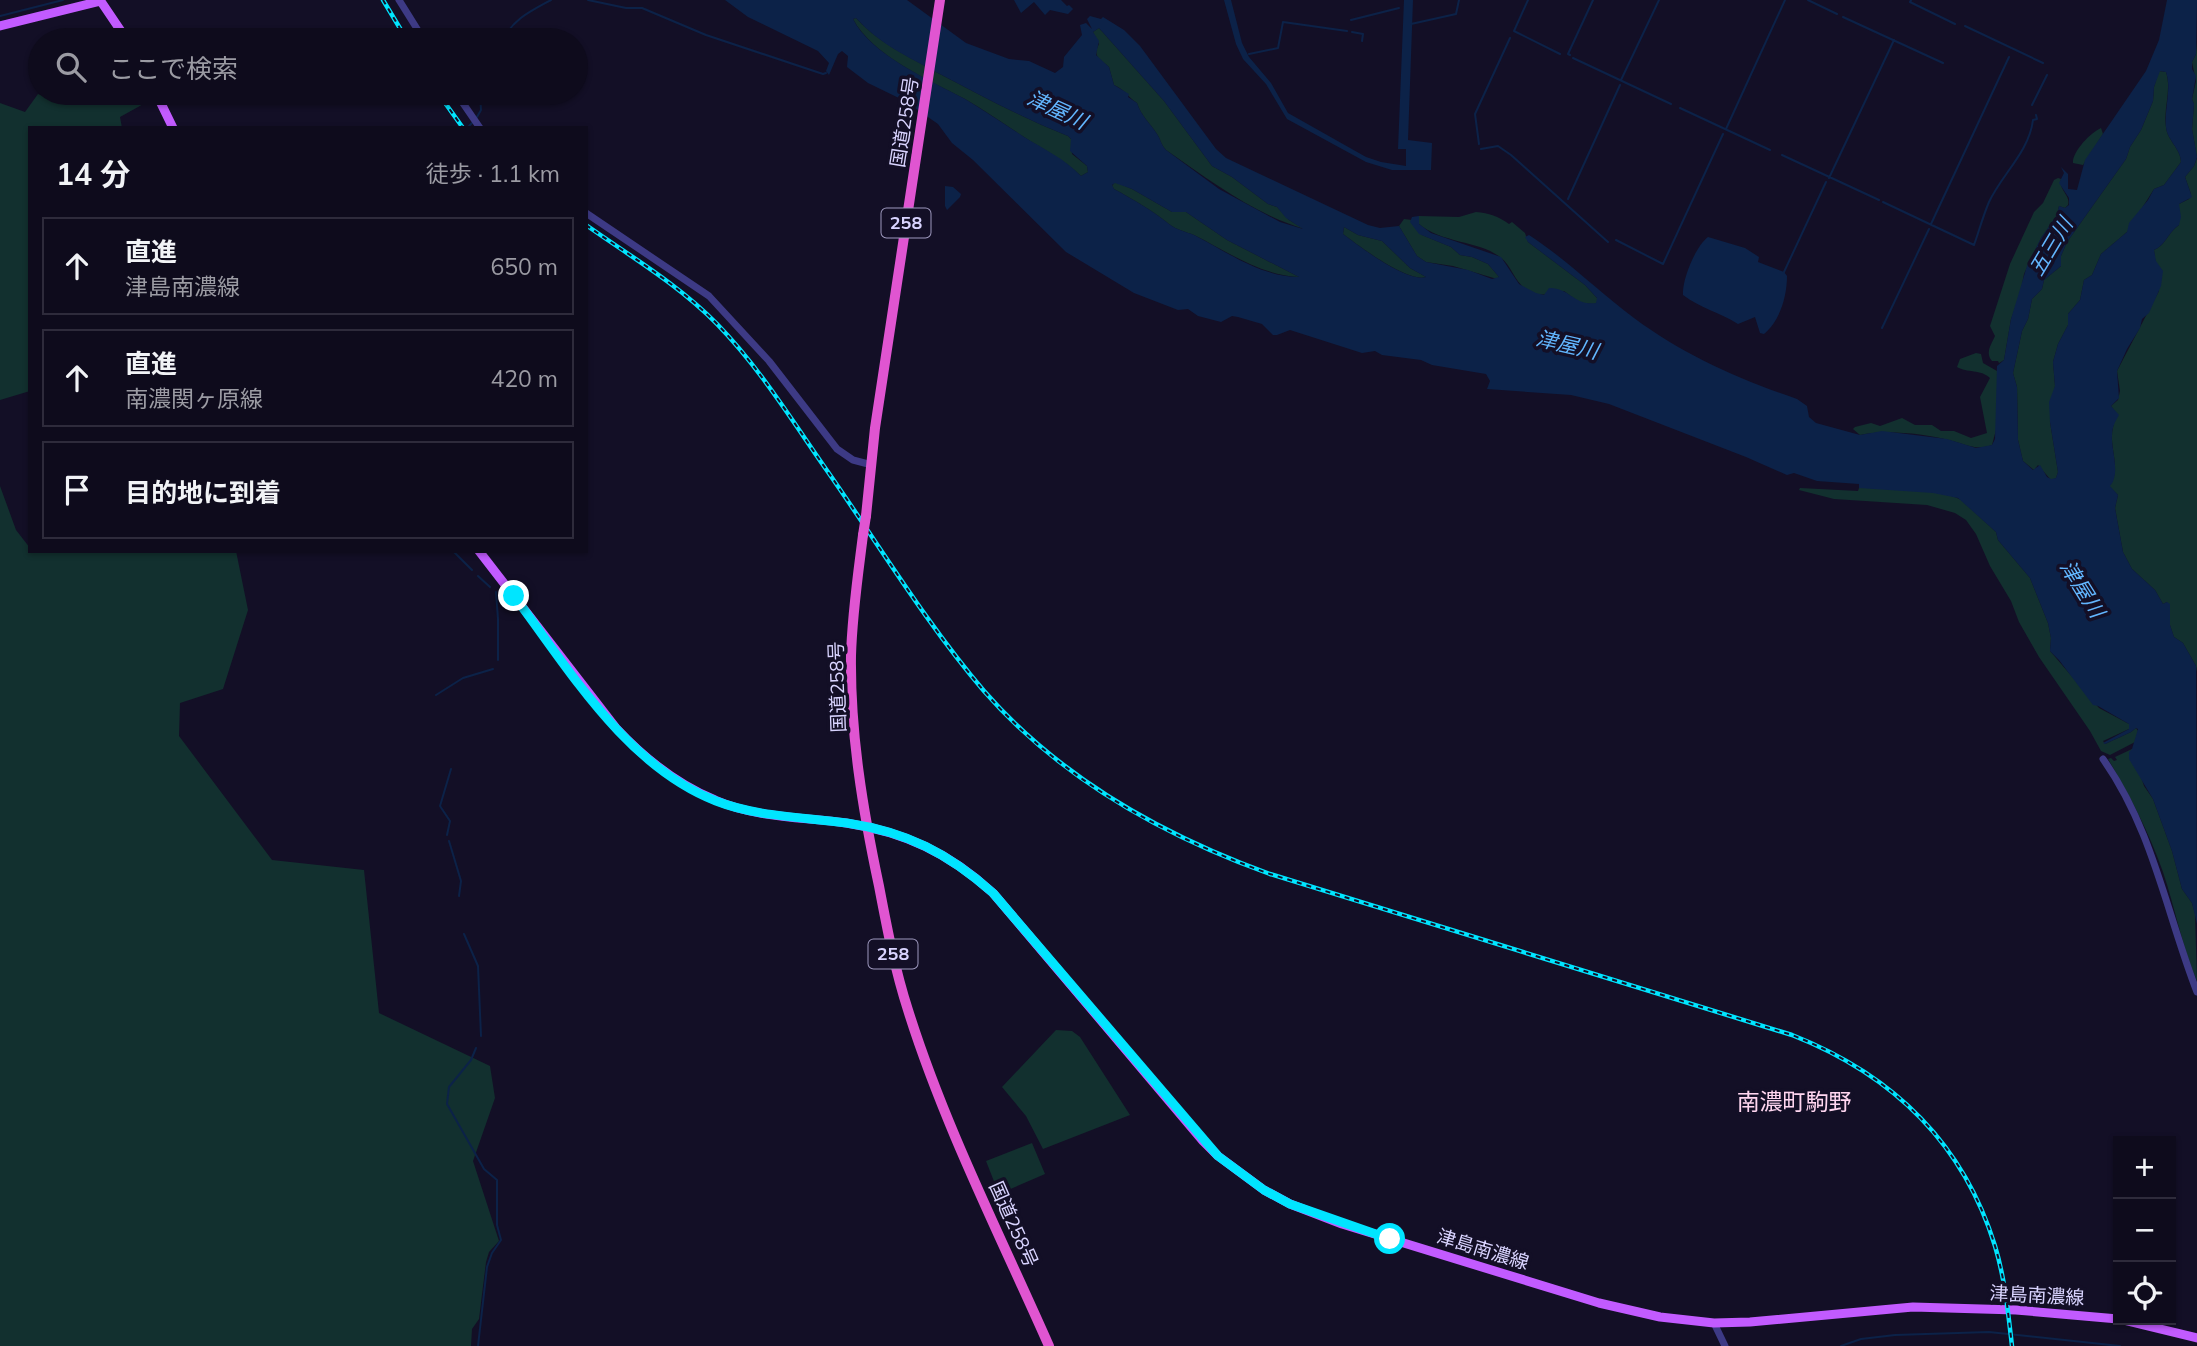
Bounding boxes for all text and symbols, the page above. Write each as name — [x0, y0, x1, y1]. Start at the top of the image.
search box — [28, 28, 588, 105]
icon: search — [52, 48, 90, 86]
text: ここで検索 — [108, 52, 238, 85]
street label: 国道258号 — [885, 75, 923, 169]
water label: 津屋川 — [1023, 84, 1093, 135]
text: 14 分 — [56, 155, 130, 193]
text: 徒歩 · 1.1 km — [426, 159, 560, 188]
road number: 258 — [881, 208, 930, 238]
water label: 五三川 — [2023, 211, 2079, 280]
text: 直進 — [125, 235, 177, 268]
icon: ahead — [58, 247, 96, 285]
text: 650 m — [490, 252, 558, 281]
text: 津島南濃線 — [125, 272, 240, 301]
water label: 津屋川 — [1534, 324, 1603, 364]
text: 直進 — [125, 347, 177, 380]
icon: ahead — [58, 359, 96, 397]
text: 420 m — [490, 364, 558, 393]
text: 南濃関ヶ原線 — [125, 384, 263, 413]
icon: arrive — [58, 471, 96, 509]
text: 目的地に到着 — [125, 476, 281, 509]
water label: 津屋川 — [2055, 555, 2112, 624]
route end — [498, 580, 529, 611]
street label: 国道258号 — [823, 641, 851, 733]
road number: 258 — [868, 939, 917, 968]
district label: 南濃町駒野 — [1737, 1087, 1852, 1116]
map controls — [2113, 1136, 2176, 1325]
button: + — [2113, 1136, 2176, 1199]
street label: 国道258号 — [984, 1177, 1044, 1271]
button: − — [2113, 1199, 2176, 1262]
route start — [1374, 1223, 1405, 1254]
street label: 津島南濃線 — [1434, 1224, 1532, 1274]
button: locate — [2113, 1262, 2176, 1325]
street label: 津島南濃線 — [1989, 1281, 2085, 1309]

